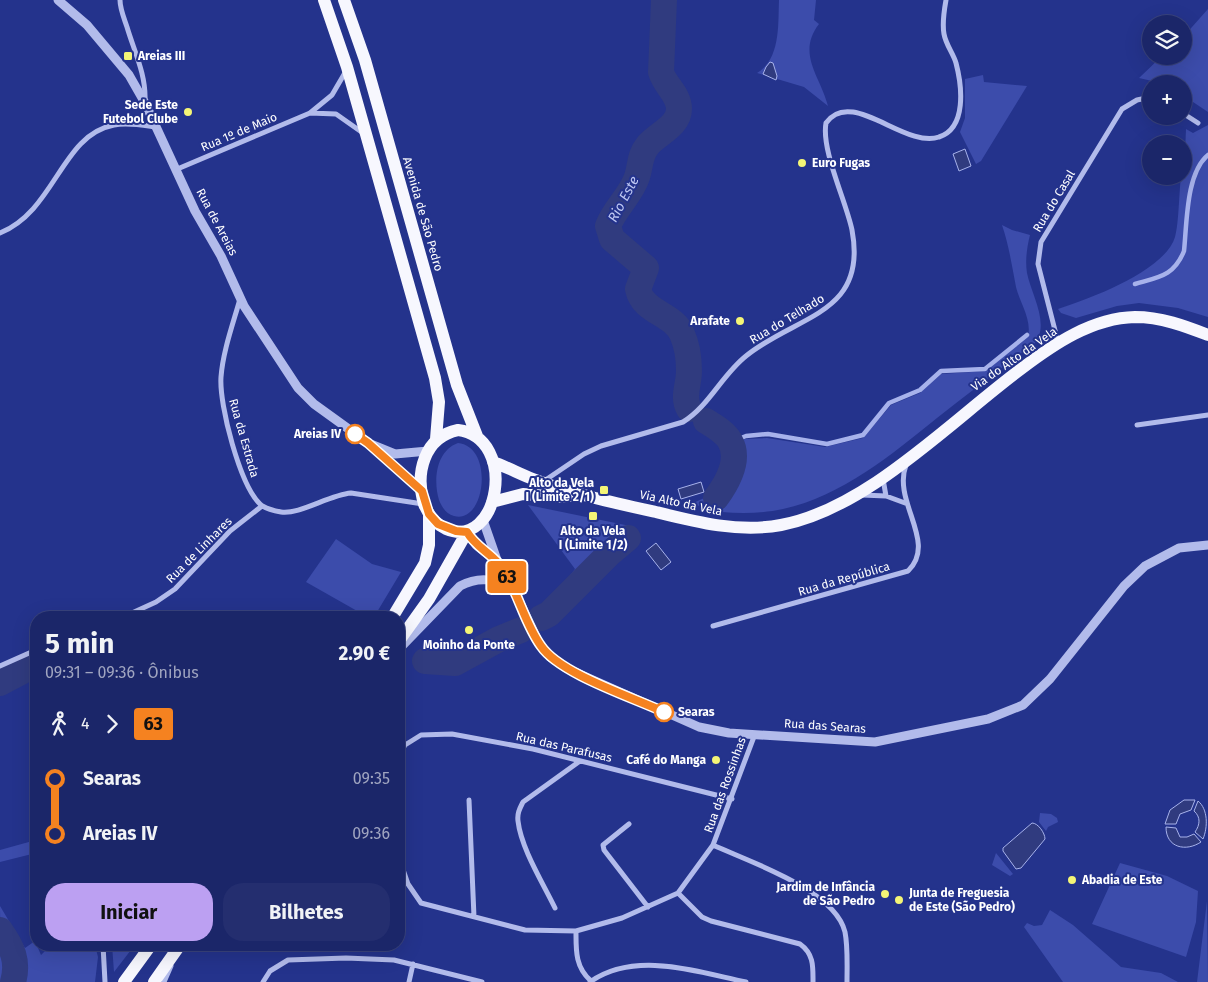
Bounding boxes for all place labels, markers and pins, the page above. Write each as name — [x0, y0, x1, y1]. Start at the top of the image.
place label: Areias III — [137, 49, 185, 63]
marker: Areias III — [122, 50, 134, 62]
place label: Sede Este Futebol Clube — [103, 98, 178, 126]
marker: Sede Este Futebol Clube — [182, 106, 194, 118]
place label: Euro Fugas — [812, 156, 870, 170]
marker: Euro Fugas — [796, 157, 808, 169]
place label: Arafate — [689, 314, 730, 328]
marker: Arafate — [734, 315, 746, 327]
marker: Areias IV — [345, 424, 365, 444]
place label: Areias IV — [293, 427, 342, 441]
place label: Alto da Vela I (Limite 2/1) — [526, 476, 594, 504]
marker: Alto da Vela I (Limite 2/1) — [598, 484, 610, 496]
marker: Alto da Vela I (Limite 1/2) — [587, 510, 599, 522]
place label: Alto da Vela I (Limite 1/2) — [559, 524, 627, 552]
marker: Moinho da Ponte — [463, 624, 475, 636]
place label: Moinho da Ponte — [423, 638, 515, 652]
marker: Searas — [654, 702, 674, 722]
place label: Searas — [678, 705, 715, 719]
place label: Café do Manga — [626, 753, 706, 767]
marker: Café do Manga — [710, 754, 722, 766]
place label: Abadia de Este — [1081, 873, 1163, 887]
marker: Abadia de Este — [1066, 874, 1078, 886]
place label: Jardim de Infância de São Pedro — [775, 880, 875, 908]
place label: Junta de Freguesia de Este (São Pedro) — [908, 886, 1015, 914]
marker: Jardim de Infância de São Pedro — [879, 888, 891, 900]
marker: Junta de Freguesia de Este (São Pedro) — [893, 894, 905, 906]

